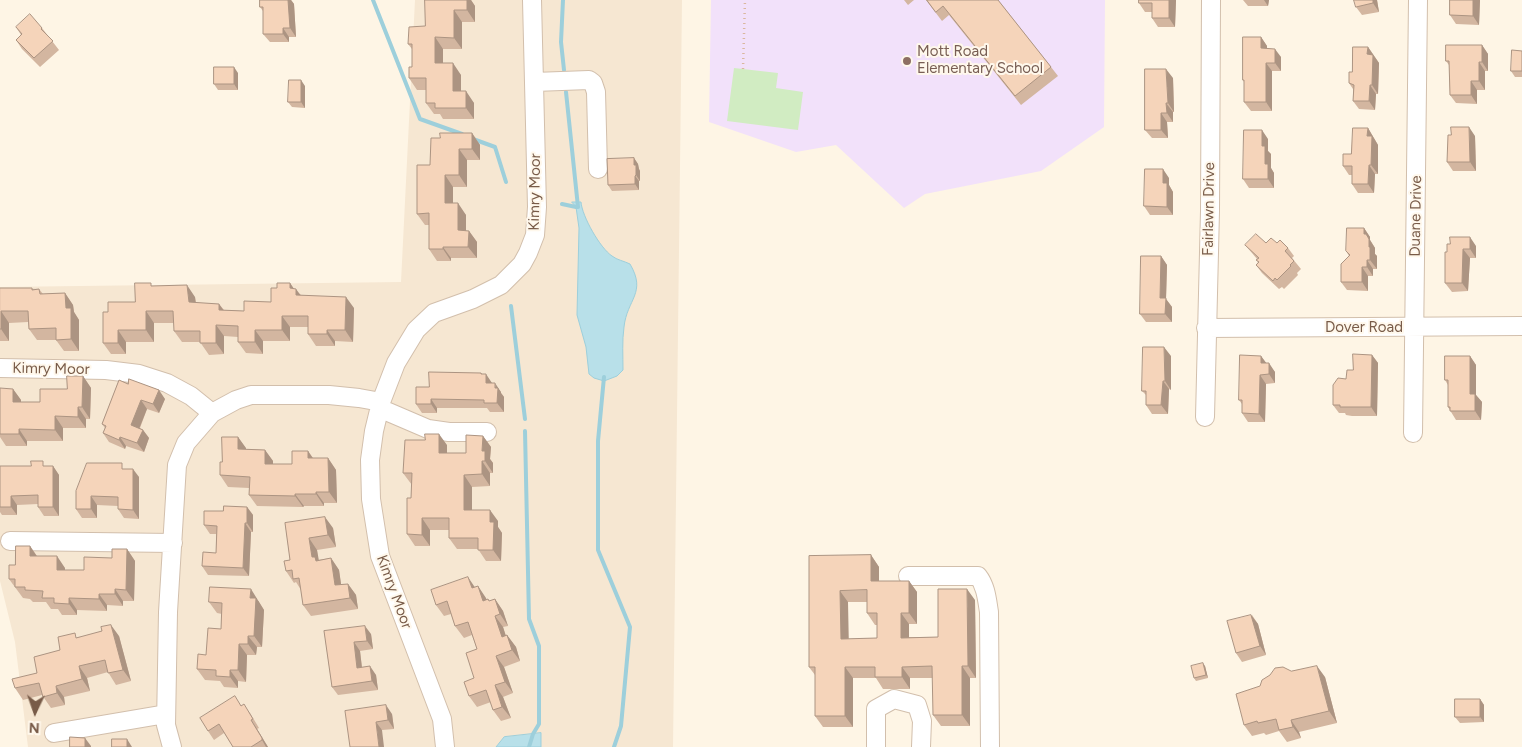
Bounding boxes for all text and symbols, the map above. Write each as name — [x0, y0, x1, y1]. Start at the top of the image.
place label: Mott Road Elementary School — [917, 43, 1043, 78]
marker: Mott Road Elementary School — [901, 55, 913, 67]
street label: Kimry Moor — [525, 153, 545, 231]
street label: Fairlawn Drive — [1199, 162, 1219, 256]
street label: Duane Drive — [1406, 175, 1426, 257]
street label: Dover Road — [1325, 319, 1403, 337]
street label: Kimry Moor — [12, 359, 90, 379]
street label: Kimry Moor — [372, 553, 416, 631]
north arrow — [10, 687, 60, 737]
text: N — [28, 719, 40, 736]

